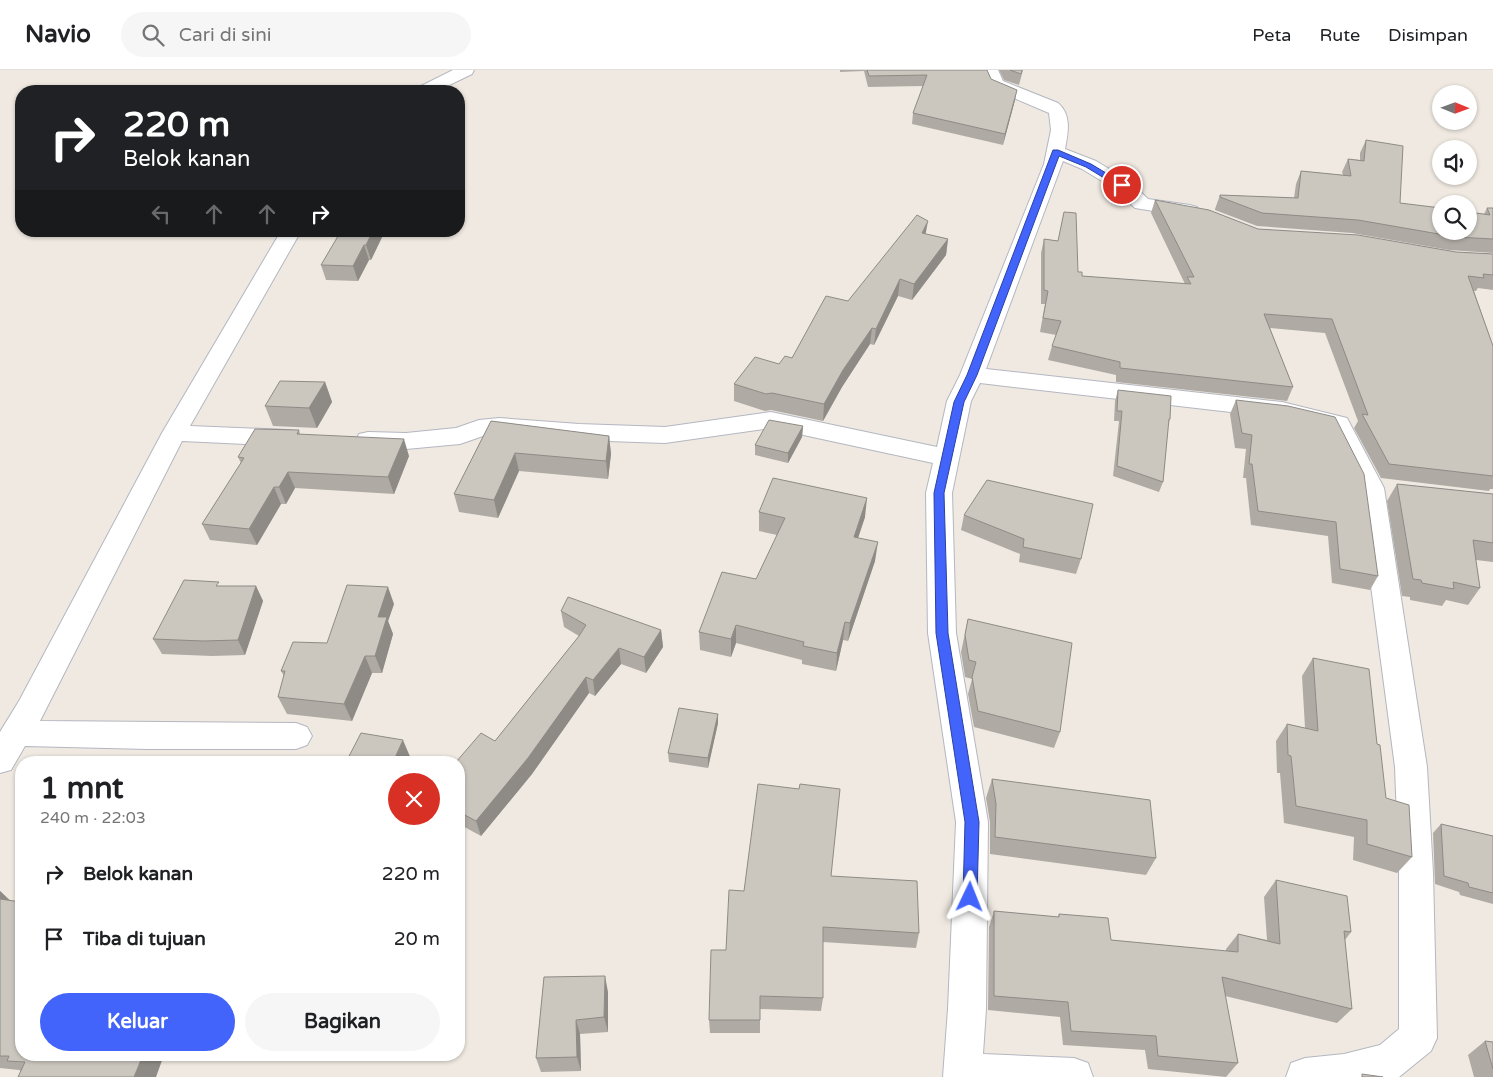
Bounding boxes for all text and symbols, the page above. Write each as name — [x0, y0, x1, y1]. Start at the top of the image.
search box — [121, 12, 471, 57]
text: Navio — [25, 20, 91, 49]
icon: search — [139, 21, 167, 49]
text: Cari di sini — [179, 24, 272, 46]
text: Peta — [1252, 24, 1291, 46]
text: Rute — [1319, 24, 1360, 46]
text: Disimpan — [1388, 24, 1468, 46]
north arrow — [1432, 85, 1478, 130]
map controls — [1432, 85, 1477, 240]
text: 220 m — [123, 104, 230, 146]
icon: right — [40, 105, 105, 170]
button: sound — [1432, 140, 1477, 185]
text: Belok kanan — [123, 146, 250, 172]
pin — [1101, 164, 1143, 206]
icon: arrive — [1108, 171, 1136, 199]
button: search — [1432, 195, 1477, 240]
icon: left — [147, 200, 175, 228]
icon: ahead — [200, 200, 228, 228]
icon: ahead — [253, 200, 281, 228]
icon: right — [306, 200, 334, 228]
text: 1 mnt — [40, 770, 124, 807]
button: close — [388, 773, 440, 825]
text: 240 m · 22:03 — [40, 808, 146, 828]
icon: right — [40, 860, 68, 888]
text: Belok kanan — [83, 863, 193, 885]
text: 220 m — [382, 863, 440, 885]
position arrow — [943, 870, 995, 922]
icon: arrive — [40, 925, 68, 953]
text: Tiba di tujuan — [83, 928, 206, 950]
text: 20 m — [394, 928, 440, 950]
button: Keluar — [40, 993, 235, 1051]
button: Bagikan — [245, 993, 440, 1051]

